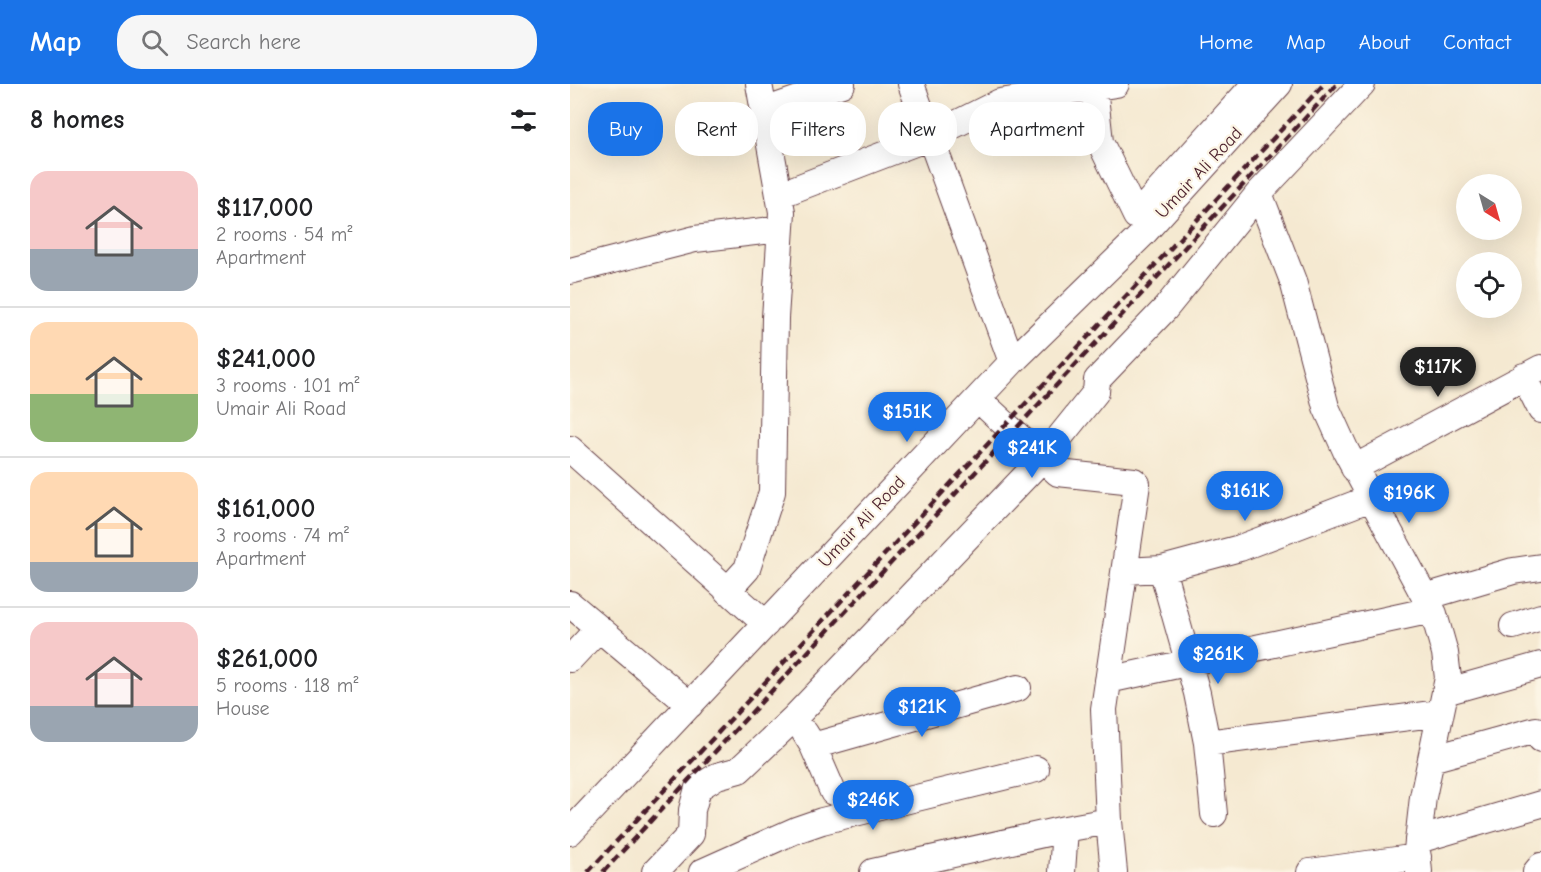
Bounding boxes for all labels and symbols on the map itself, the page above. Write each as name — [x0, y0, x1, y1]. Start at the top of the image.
street label: Umair Ali Road — [1151, 123, 1247, 223]
north arrow — [1456, 174, 1522, 240]
pin: $117K — [1396, 347, 1480, 398]
pin: $151K — [865, 392, 949, 443]
pin: $241K — [990, 428, 1074, 479]
pin: $161K — [1203, 471, 1287, 522]
street label: Umair Ali Road — [814, 472, 910, 572]
pin: $196K — [1367, 473, 1451, 524]
pin: $261K — [1176, 634, 1260, 685]
pin: $121K — [880, 687, 964, 738]
pin: $246K — [831, 780, 915, 831]

